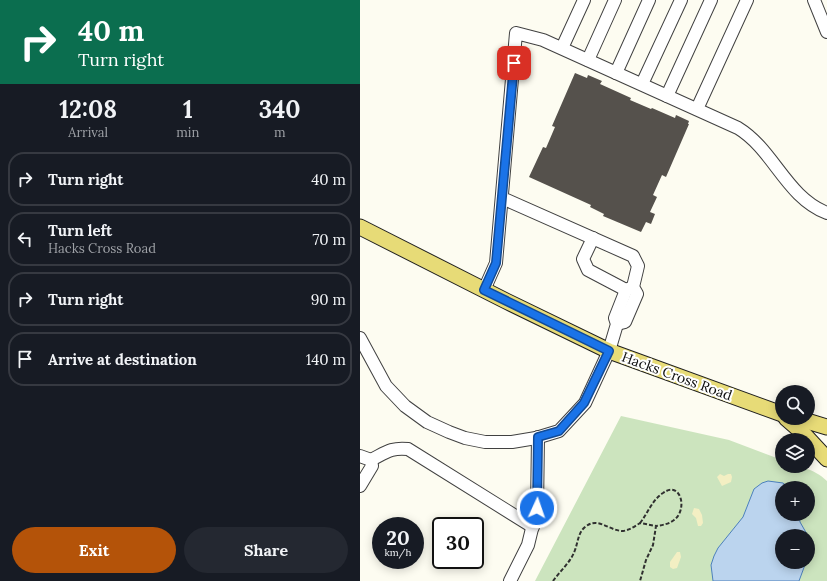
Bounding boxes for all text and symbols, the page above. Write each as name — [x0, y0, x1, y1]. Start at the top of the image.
text: 40 m — [78, 13, 144, 49]
icon: right — [12, 16, 64, 68]
pin — [497, 46, 531, 80]
text: Turn right — [78, 48, 164, 71]
icon: arrive — [503, 52, 525, 74]
text: 12:08 — [59, 94, 117, 125]
text: 1 — [183, 94, 193, 125]
text: 340 — [259, 94, 301, 125]
text: Arrival — [68, 124, 108, 141]
text: min — [176, 124, 199, 141]
text: m — [274, 124, 286, 141]
icon: right — [14, 168, 36, 190]
text: Turn right — [48, 170, 124, 189]
text: 40 m — [311, 170, 346, 189]
text: Turn left — [48, 221, 112, 240]
icon: left — [14, 228, 36, 250]
text: 70 m — [312, 230, 346, 249]
text: Hacks Cross Road — [48, 240, 156, 257]
icon: right — [14, 288, 36, 310]
text: Turn right — [48, 290, 124, 309]
text: 90 m — [311, 290, 346, 309]
icon: arrive — [14, 348, 36, 370]
street label: Hacks Cross Road — [619, 348, 735, 404]
text: Arrive at destination — [48, 350, 197, 369]
text: 140 m — [306, 350, 346, 369]
map controls — [775, 385, 815, 569]
button: search — [775, 385, 815, 425]
button: layers — [775, 433, 815, 473]
button: + — [775, 481, 815, 521]
position arrow — [516, 487, 558, 529]
speed limit sign: 30 — [432, 517, 484, 569]
text: 20 — [386, 525, 410, 550]
button: Exit — [12, 527, 176, 573]
button: Share — [184, 527, 348, 573]
button: − — [775, 529, 815, 569]
text: km/h — [384, 546, 412, 559]

